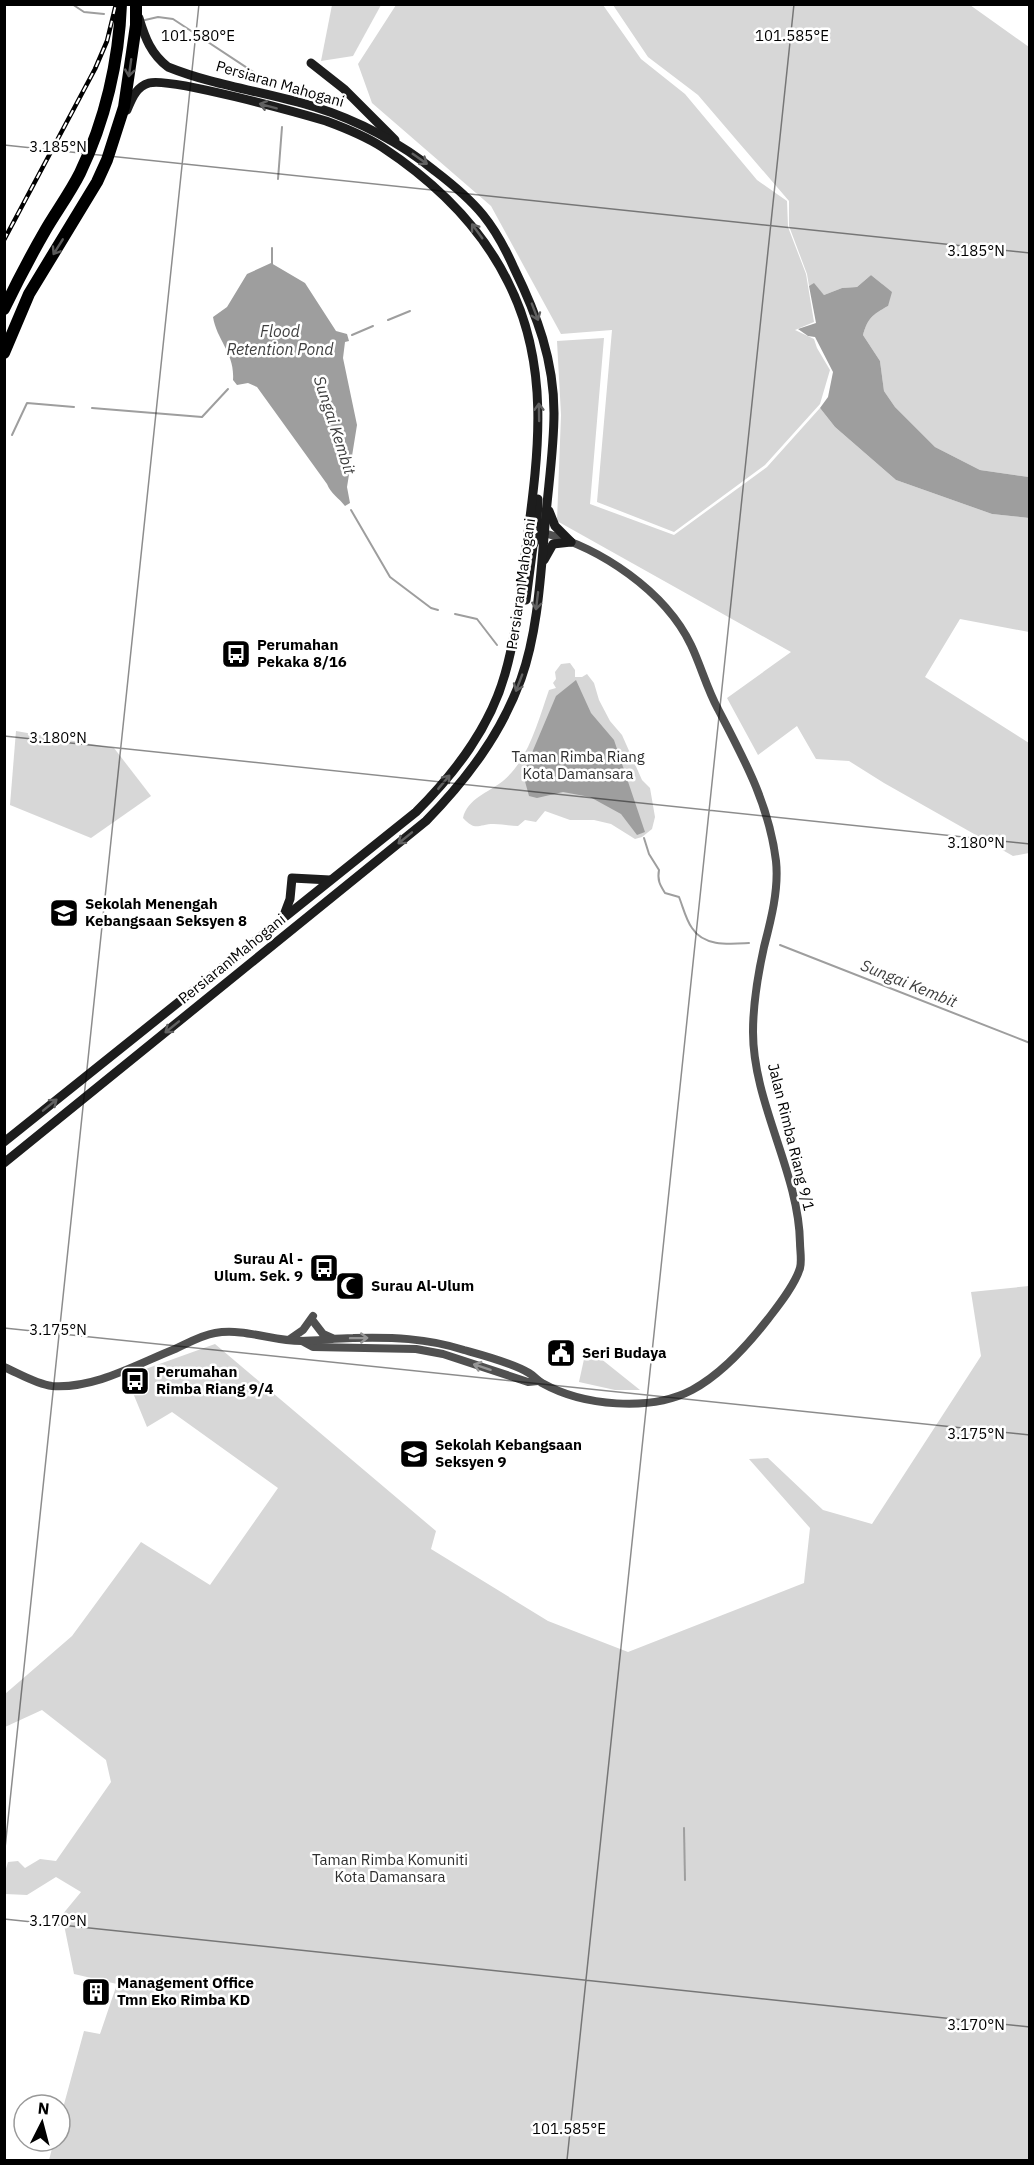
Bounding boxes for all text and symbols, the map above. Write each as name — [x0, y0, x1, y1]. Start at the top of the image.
text: 101.580°E — [161, 26, 235, 45]
text: 101.585°E — [755, 26, 829, 45]
street label: Persiaran Mahogani — [214, 56, 346, 111]
one-way arrow — [124, 58, 135, 77]
one-way arrow — [259, 100, 278, 112]
text: 3.185°N — [29, 137, 87, 156]
one-way arrow — [411, 153, 427, 165]
one-way arrow — [471, 224, 483, 240]
one-way arrow — [52, 238, 64, 255]
text: 3.185°N — [947, 241, 1005, 260]
one-way arrow — [530, 302, 541, 321]
water label: Flood Retention Pond — [226, 321, 334, 359]
water label: Sungai Kembit — [310, 373, 361, 478]
one-way arrow — [533, 402, 545, 422]
street label: Persiaran Mahogani — [502, 517, 539, 651]
one-way arrow — [531, 590, 542, 610]
place label: Perumahan Pekaka 8/16 — [257, 635, 347, 671]
bus stop icon: Perumahan Pekaka 8/16 — [220, 638, 252, 670]
one-way arrow — [513, 673, 524, 692]
text: 3.180°N — [29, 728, 87, 747]
park label: Taman Rimba Riang Kota Damansara — [511, 747, 645, 783]
one-way arrow — [438, 774, 451, 790]
one-way arrow — [397, 831, 413, 844]
text: 3.180°N — [947, 833, 1005, 852]
place label: Sekolah Menengah Kebangsaan Seksyen 8 — [85, 894, 247, 930]
school or university icon: Sekolah Menengah Kebangsaan Seksyen 8 — [48, 897, 80, 929]
street label: Persiaran Mahogani — [174, 910, 289, 1008]
water label: Sungai Kembit — [858, 955, 961, 1012]
one-way arrow — [164, 1020, 180, 1033]
street label: Jalan Rimba Riang 9/1 — [764, 1061, 819, 1213]
one-way arrow — [42, 1099, 58, 1112]
place label: Surau Al - Ulum. Sek. 9 — [214, 1249, 303, 1285]
bus stop icon: Surau Al - Ulum. Sek. 9 — [308, 1252, 340, 1284]
mosque icon: Surau Al-Ulum — [334, 1270, 366, 1302]
place label: Surau Al-Ulum — [371, 1276, 474, 1295]
text: 3.175°N — [29, 1320, 87, 1339]
one-way arrow — [349, 1332, 369, 1343]
public building icon: Seri Budaya — [545, 1337, 577, 1369]
place label: Seri Budaya — [582, 1343, 667, 1362]
one-way arrow — [473, 1360, 492, 1371]
place label: Perumahan Rimba Riang 9/4 — [156, 1362, 274, 1398]
bus stop icon: Perumahan Rimba Riang 9/4 — [119, 1365, 151, 1397]
text: 3.175°N — [947, 1424, 1005, 1443]
place label: Sekolah Kebangsaan Seksyen 9 — [435, 1435, 582, 1471]
school or university icon: Sekolah Kebangsaan Seksyen 9 — [398, 1438, 430, 1470]
park label: Taman Rimba Komuniti Kota Damansara — [312, 1850, 468, 1886]
text: 3.170°N — [29, 1911, 87, 1930]
place label: Management Office Tmn Eko Rimba KD — [117, 1973, 254, 2009]
building icon: Management Office Tmn Eko Rimba KD — [80, 1976, 112, 2008]
text: 3.170°N — [947, 2015, 1005, 2034]
north arrow — [12, 2093, 72, 2153]
text: N — [37, 2098, 50, 2119]
text: 101.585°E — [532, 2119, 606, 2138]

